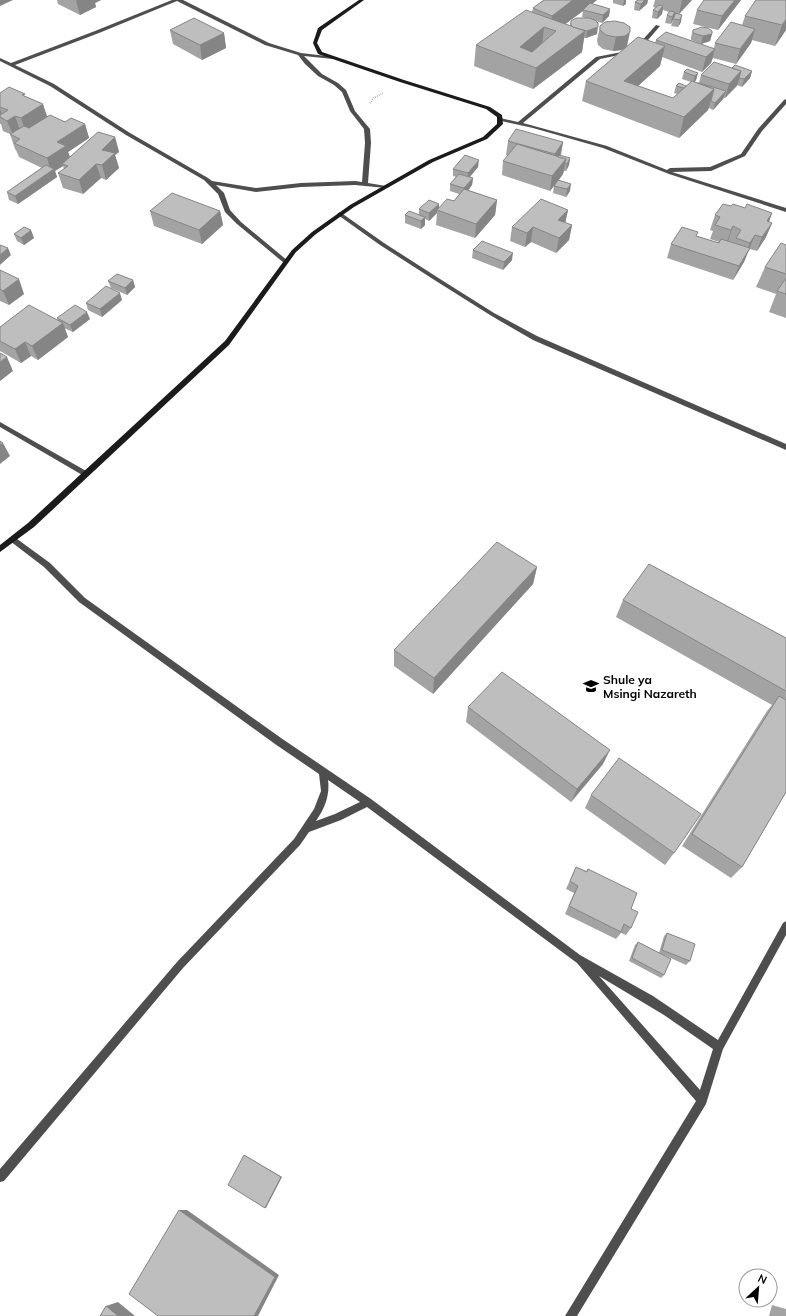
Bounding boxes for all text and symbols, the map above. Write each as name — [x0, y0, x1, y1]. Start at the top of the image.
place label: Shule ya Msingi Nazareth — [603, 672, 697, 701]
school or university icon: Shule ya Msingi Nazareth — [582, 677, 600, 695]
north arrow — [738, 1268, 778, 1308]
text: N — [756, 1271, 769, 1287]

